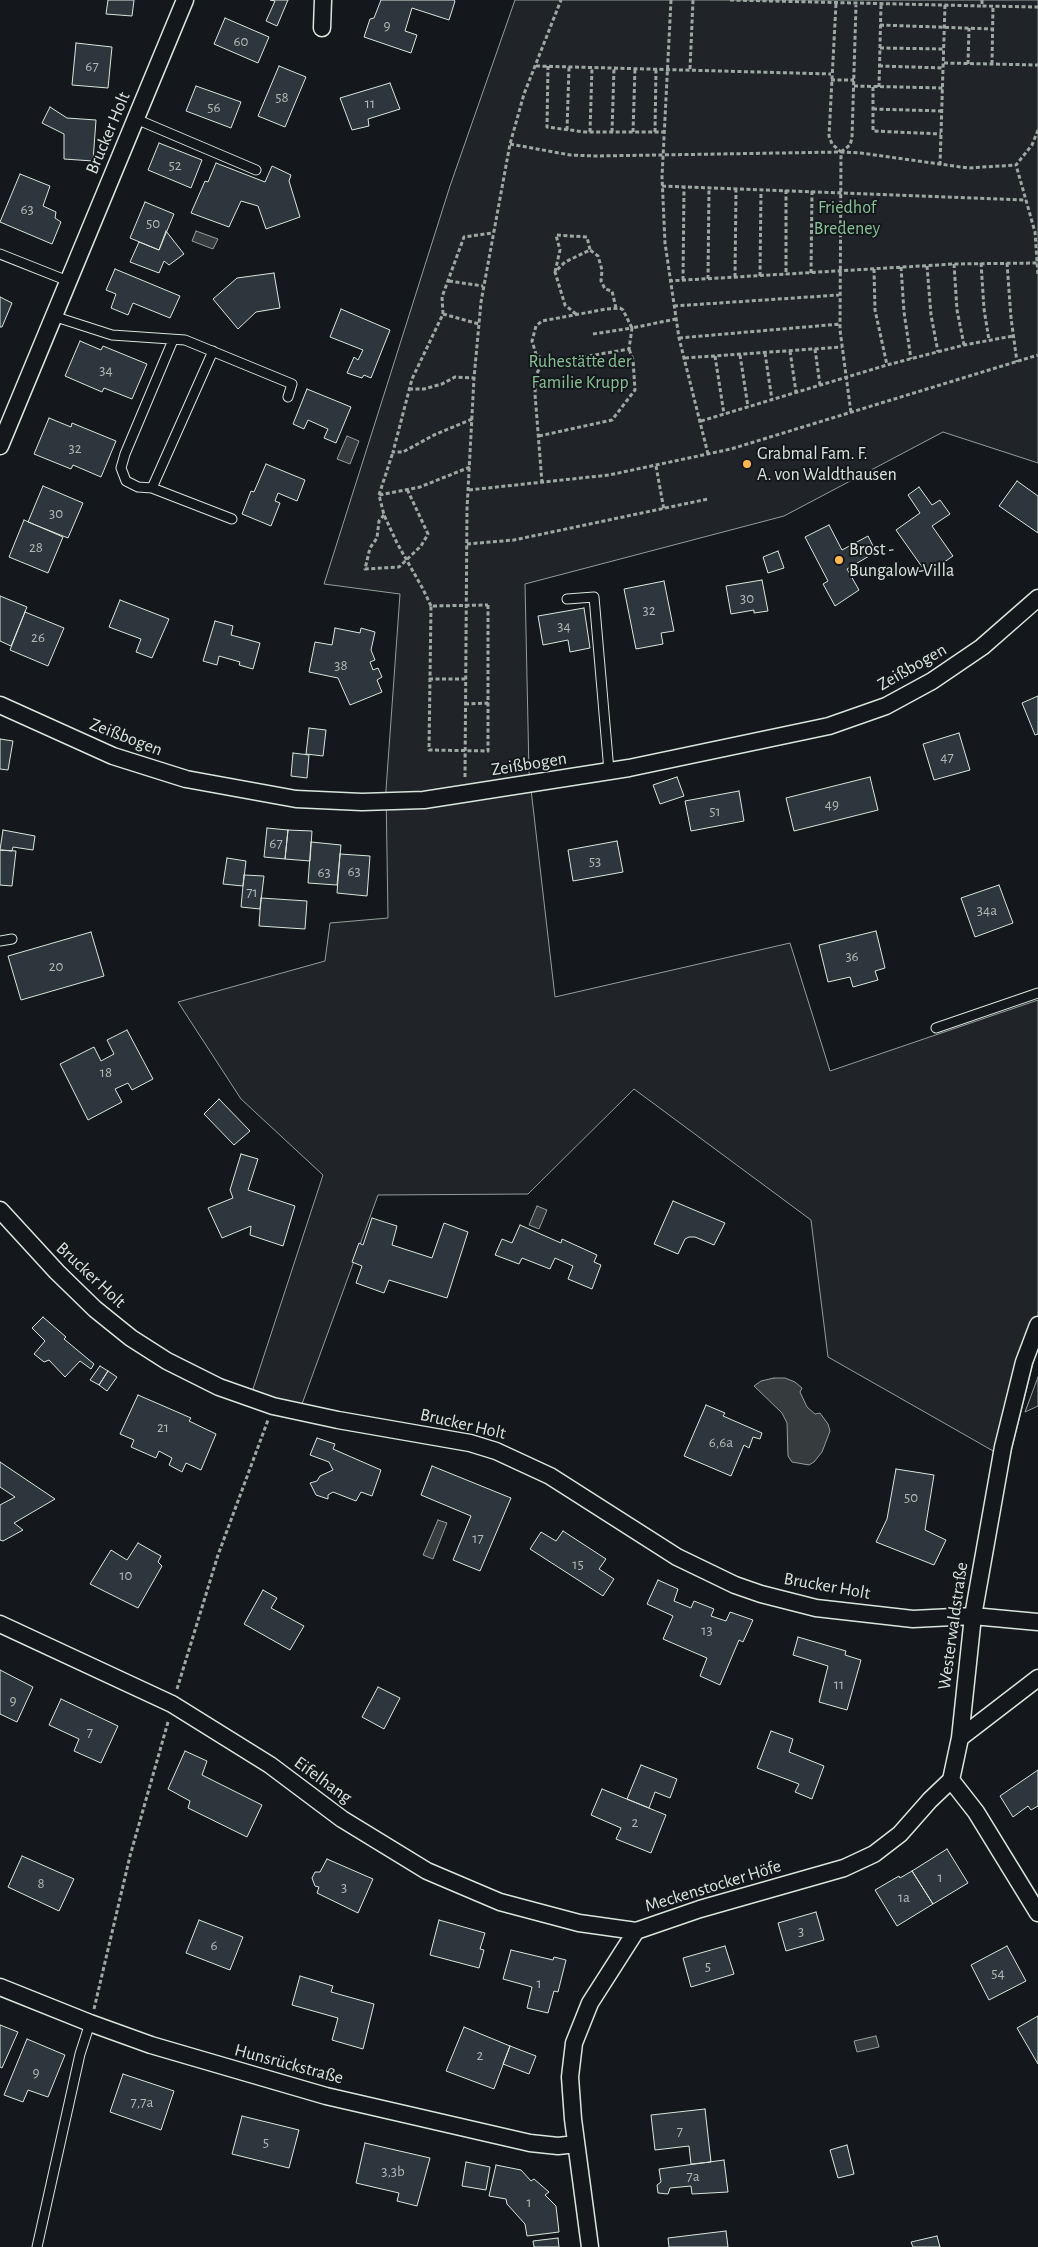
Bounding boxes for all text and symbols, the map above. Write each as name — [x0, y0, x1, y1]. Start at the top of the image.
house number: 9 — [383, 16, 391, 34]
house number: 60 — [234, 32, 248, 50]
house number: 67 — [85, 57, 99, 75]
house number: 58 — [275, 88, 289, 106]
street label: Brucker Holt — [81, 89, 135, 177]
house number: 11 — [365, 94, 375, 112]
house number: 56 — [207, 98, 221, 116]
house number: 52 — [168, 156, 182, 174]
park label: Friedhof Bredeney — [814, 197, 880, 240]
house number: 63 — [20, 200, 34, 218]
house number: 50 — [146, 214, 160, 232]
park label: Ruhestätte der Familie Krupp — [528, 351, 632, 394]
house number: 34 — [99, 361, 113, 379]
house number: 32 — [68, 439, 82, 457]
place label: Grabmal Fam. F. A. von Waldthausen — [757, 443, 897, 486]
marker: Grabmal Fam. F. A. von Waldthausen — [741, 458, 753, 470]
house number: 30 — [49, 504, 63, 522]
house number: 28 — [29, 538, 43, 556]
place label: Brost - Bungalow-Villa — [849, 539, 954, 582]
marker: Brost - Bungalow-Villa — [833, 554, 845, 566]
house number: 30 — [740, 589, 754, 607]
house number: 32 — [642, 601, 656, 619]
house number: 34 — [557, 617, 571, 635]
house number: 26 — [31, 628, 45, 646]
street label: Zeißbogen — [874, 639, 950, 695]
house number: 38 — [334, 656, 348, 674]
street label: Zeißbogen — [87, 713, 165, 761]
street label: Zeißbogen — [490, 747, 568, 781]
house number: 47 — [940, 748, 954, 766]
house number: 49 — [825, 795, 839, 813]
house number: 51 — [709, 802, 721, 820]
house number: 67 — [269, 834, 283, 852]
house number: 53 — [589, 852, 601, 870]
house number: 63 — [347, 862, 361, 880]
house number: 63 — [317, 863, 331, 881]
house number: 71 — [246, 883, 258, 901]
house number: 34a — [977, 901, 997, 919]
house number: 36 — [845, 947, 859, 965]
house number: 20 — [49, 957, 63, 975]
house number: 18 — [100, 1063, 112, 1081]
street label: Brucker Holt — [52, 1237, 130, 1313]
street label: Brucker Holt — [418, 1404, 508, 1444]
house number: 21 — [157, 1418, 169, 1436]
house number: 6,6a — [709, 1433, 733, 1451]
house number: 50 — [904, 1488, 918, 1506]
house number: 17 — [472, 1529, 484, 1547]
house number: 15 — [572, 1555, 584, 1573]
street label: Westerwaldstraße — [933, 1561, 973, 1691]
house number: 10 — [119, 1566, 133, 1584]
street label: Brucker Holt — [782, 1568, 872, 1604]
house number: 13 — [701, 1621, 713, 1639]
house number: 11 — [834, 1675, 844, 1693]
house number: 9 — [9, 1691, 17, 1709]
house number: 7 — [87, 1723, 93, 1741]
street label: Eifelhang — [290, 1752, 356, 1808]
house number: 2 — [632, 1813, 638, 1831]
street label: Meckenstocker Höfe — [642, 1855, 784, 1917]
house number: 1 — [937, 1868, 943, 1886]
house number: 8 — [37, 1874, 45, 1892]
house number: 3 — [341, 1878, 347, 1896]
house number: 1a — [898, 1888, 910, 1906]
house number: 3 — [798, 1922, 804, 1940]
house number: 6 — [210, 1936, 218, 1954]
house number: 5 — [705, 1957, 711, 1975]
house number: 54 — [991, 1964, 1005, 1982]
house number: 1 — [536, 1974, 542, 1992]
street label: Hunsrückstraße — [232, 2039, 346, 2089]
house number: 2 — [477, 2046, 483, 2064]
house number: 9 — [32, 2063, 40, 2081]
house number: 7,7a — [131, 2093, 153, 2111]
house number: 7 — [677, 2122, 683, 2140]
house number: 5 — [263, 2133, 269, 2151]
house number: 3,3b — [381, 2162, 405, 2180]
house number: 7a — [686, 2167, 700, 2185]
house number: 1 — [526, 2193, 532, 2211]

